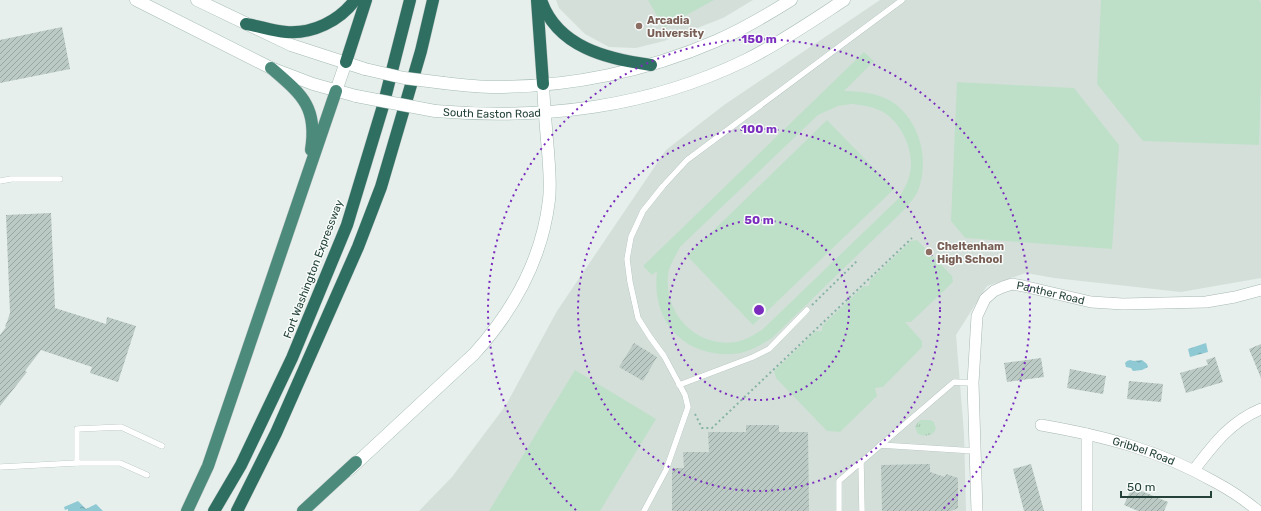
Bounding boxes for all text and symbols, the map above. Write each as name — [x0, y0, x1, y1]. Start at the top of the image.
place label: Arcadia University — [647, 14, 704, 40]
marker: Arcadia University — [634, 21, 644, 31]
text: 150 m — [741, 32, 777, 46]
street label: South Easton Road — [443, 106, 541, 121]
text: 100 m — [741, 122, 777, 136]
street label: Fort Washington Expressway — [281, 198, 346, 340]
text: 50 m — [744, 213, 774, 227]
place label: Cheltenham High School — [937, 240, 1004, 266]
marker: Cheltenham High School — [924, 247, 934, 257]
street label: Panther Road — [1016, 279, 1086, 307]
centre of rings — [752, 303, 766, 317]
street label: Gribbel Road — [1111, 435, 1177, 468]
scale bar — [1121, 473, 1211, 499]
text: 50 m — [1127, 480, 1155, 494]

